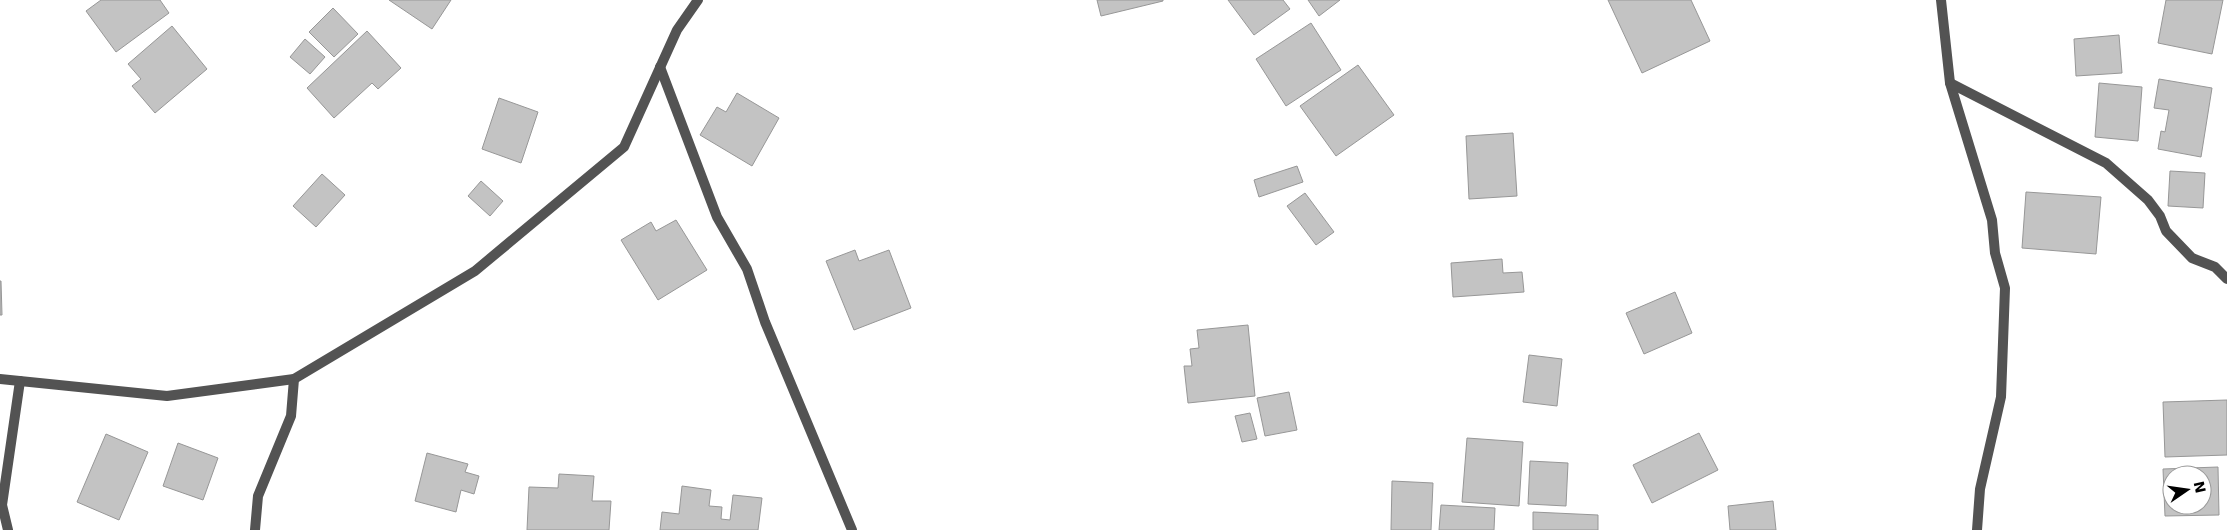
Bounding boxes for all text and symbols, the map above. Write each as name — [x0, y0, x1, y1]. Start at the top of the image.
north arrow — [2162, 465, 2212, 515]
text: N — [2191, 480, 2209, 495]

